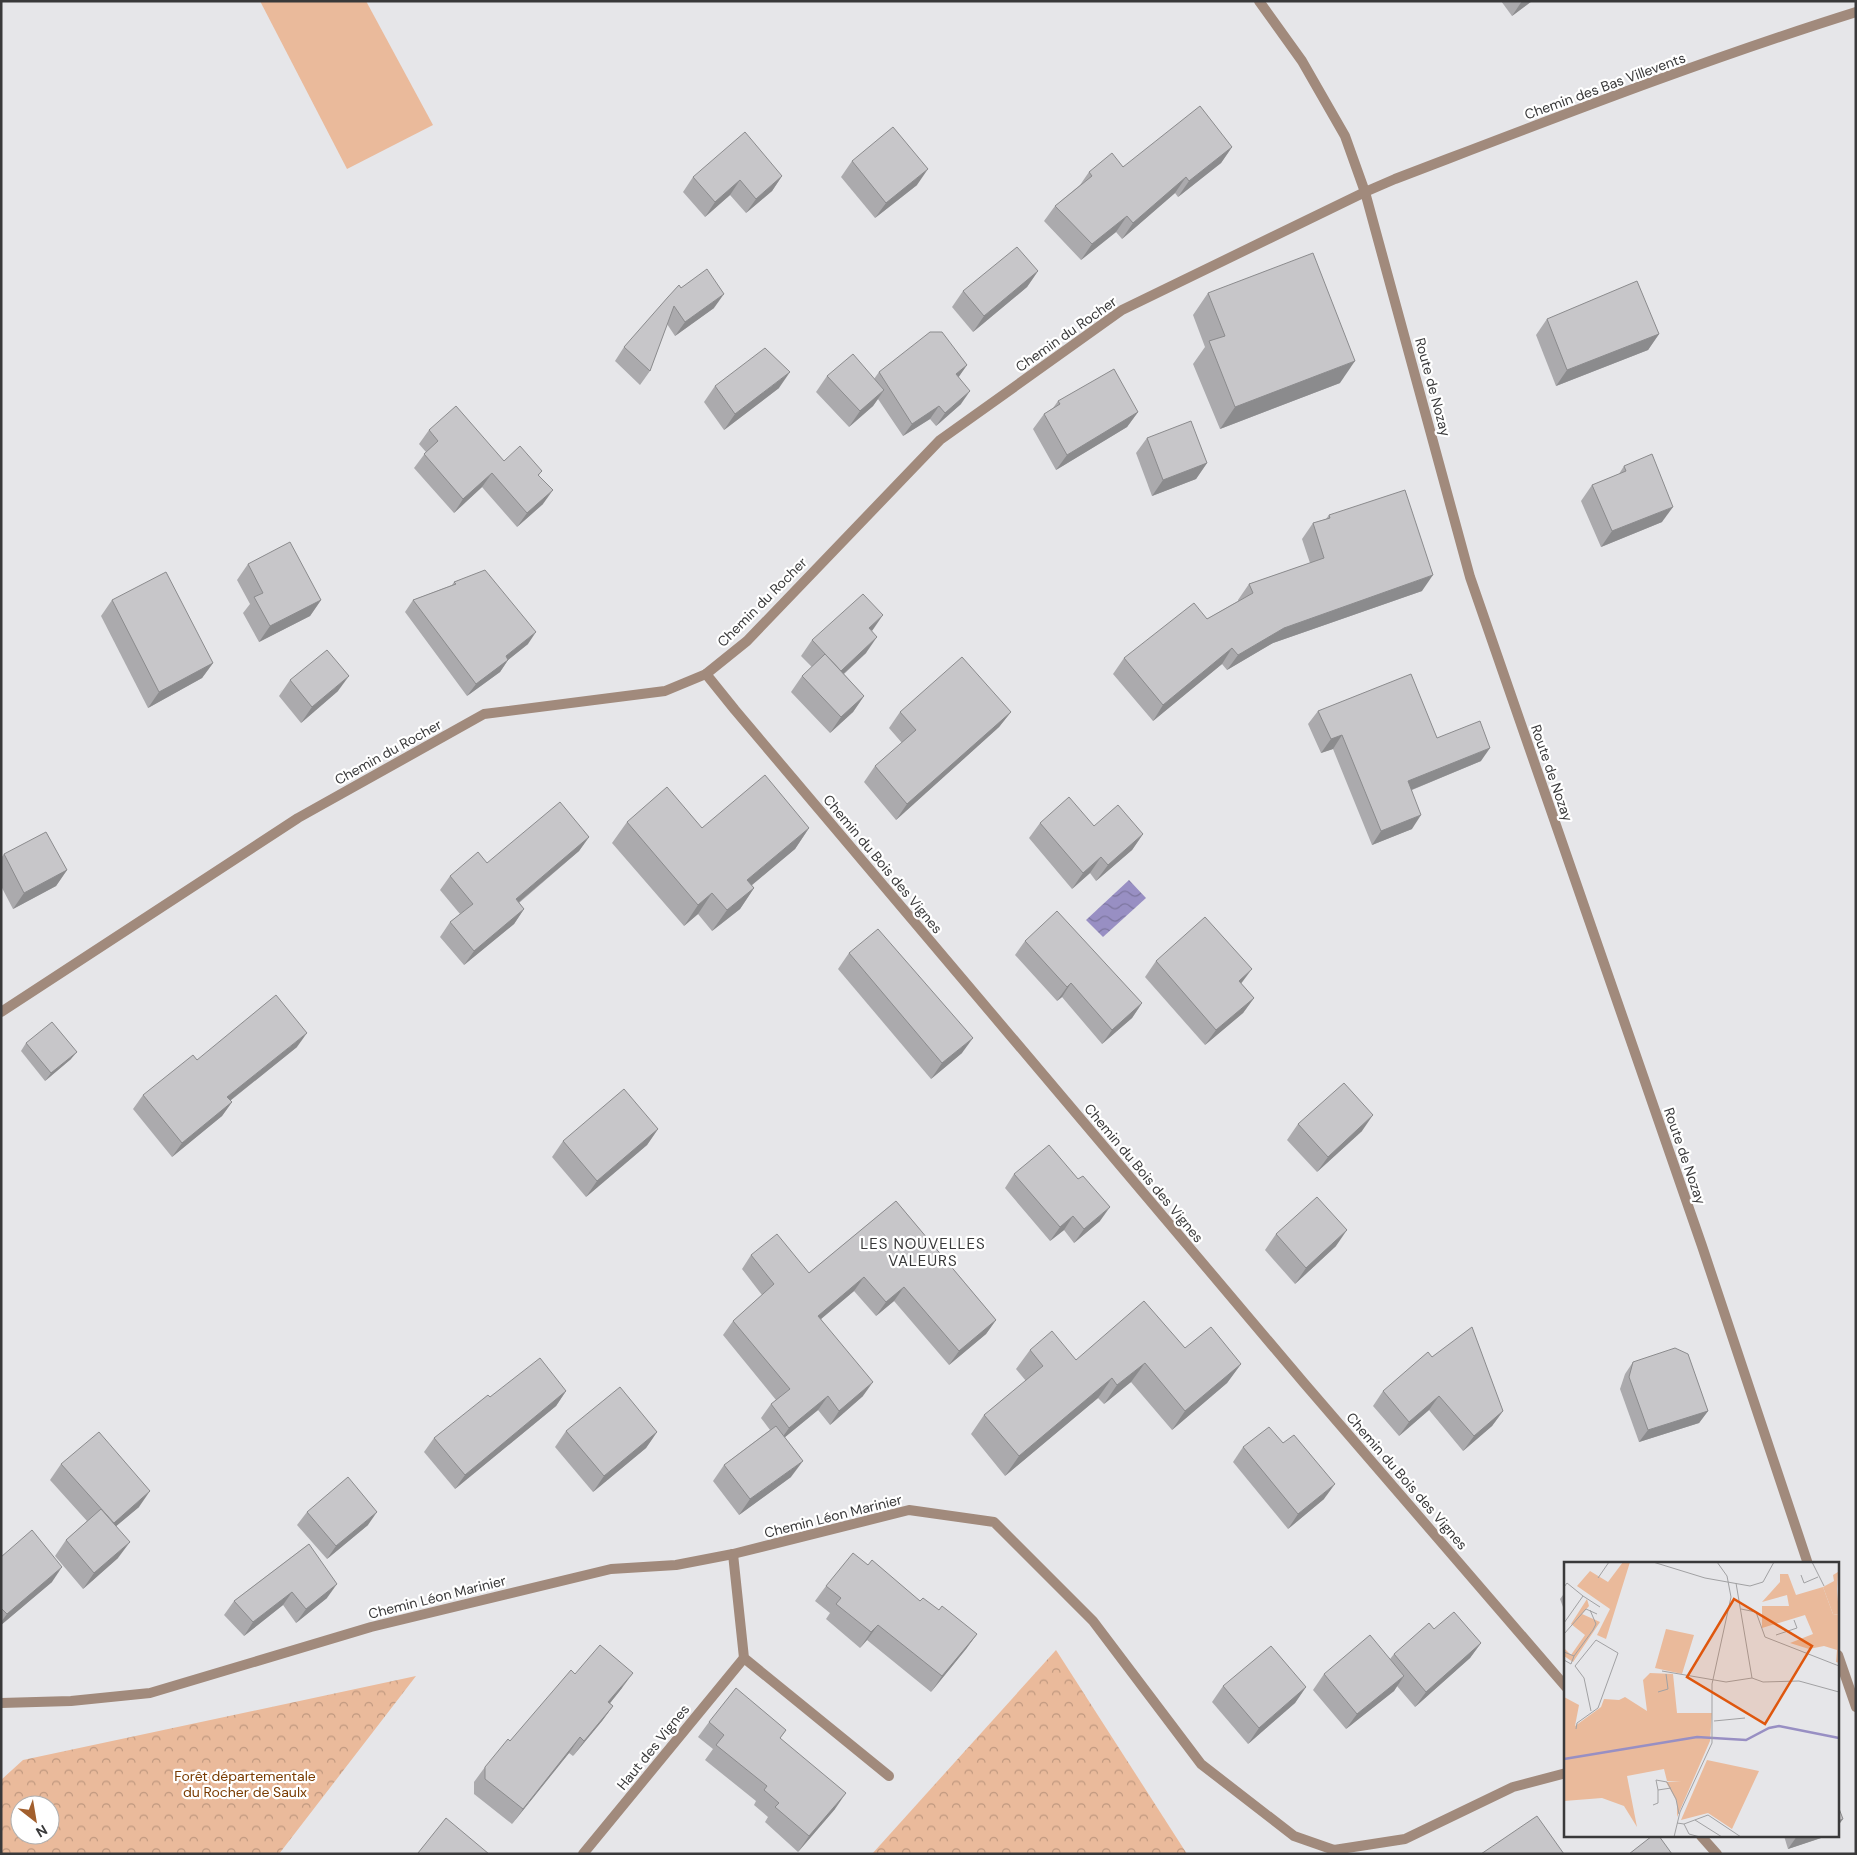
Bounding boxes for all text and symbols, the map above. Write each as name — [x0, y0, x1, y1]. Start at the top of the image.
street label: Chemin des Bas Villevents — [1522, 48, 1688, 124]
street label: Chemin du Rocher — [1012, 292, 1120, 376]
street label: Route de Nozay — [1411, 336, 1455, 438]
street label: Chemin du Rocher — [713, 553, 811, 651]
street label: Chemin du Rocher — [331, 715, 445, 789]
street label: Route de Nozay — [1527, 722, 1577, 824]
street label: Chemin du Bois des Vignes — [820, 791, 946, 937]
street label: Chemin du Bois des Vignes — [1081, 1100, 1207, 1246]
street label: Route de Nozay — [1660, 1105, 1710, 1207]
district label: LES NOUVELLES VALEURS — [860, 1234, 986, 1271]
street label: Chemin du Bois des Vignes — [1342, 1409, 1472, 1553]
street label: Chemin Léon Marinier — [762, 1490, 904, 1542]
inset map — [1564, 1562, 1840, 1838]
street label: Chemin Léon Marinier — [366, 1571, 508, 1623]
street label: Haut des Vignes — [613, 1700, 693, 1794]
park label: Forêt départementale du Rocher de Saulx — [174, 1767, 316, 1801]
north arrow — [10, 1795, 60, 1845]
text: N — [33, 1821, 51, 1841]

